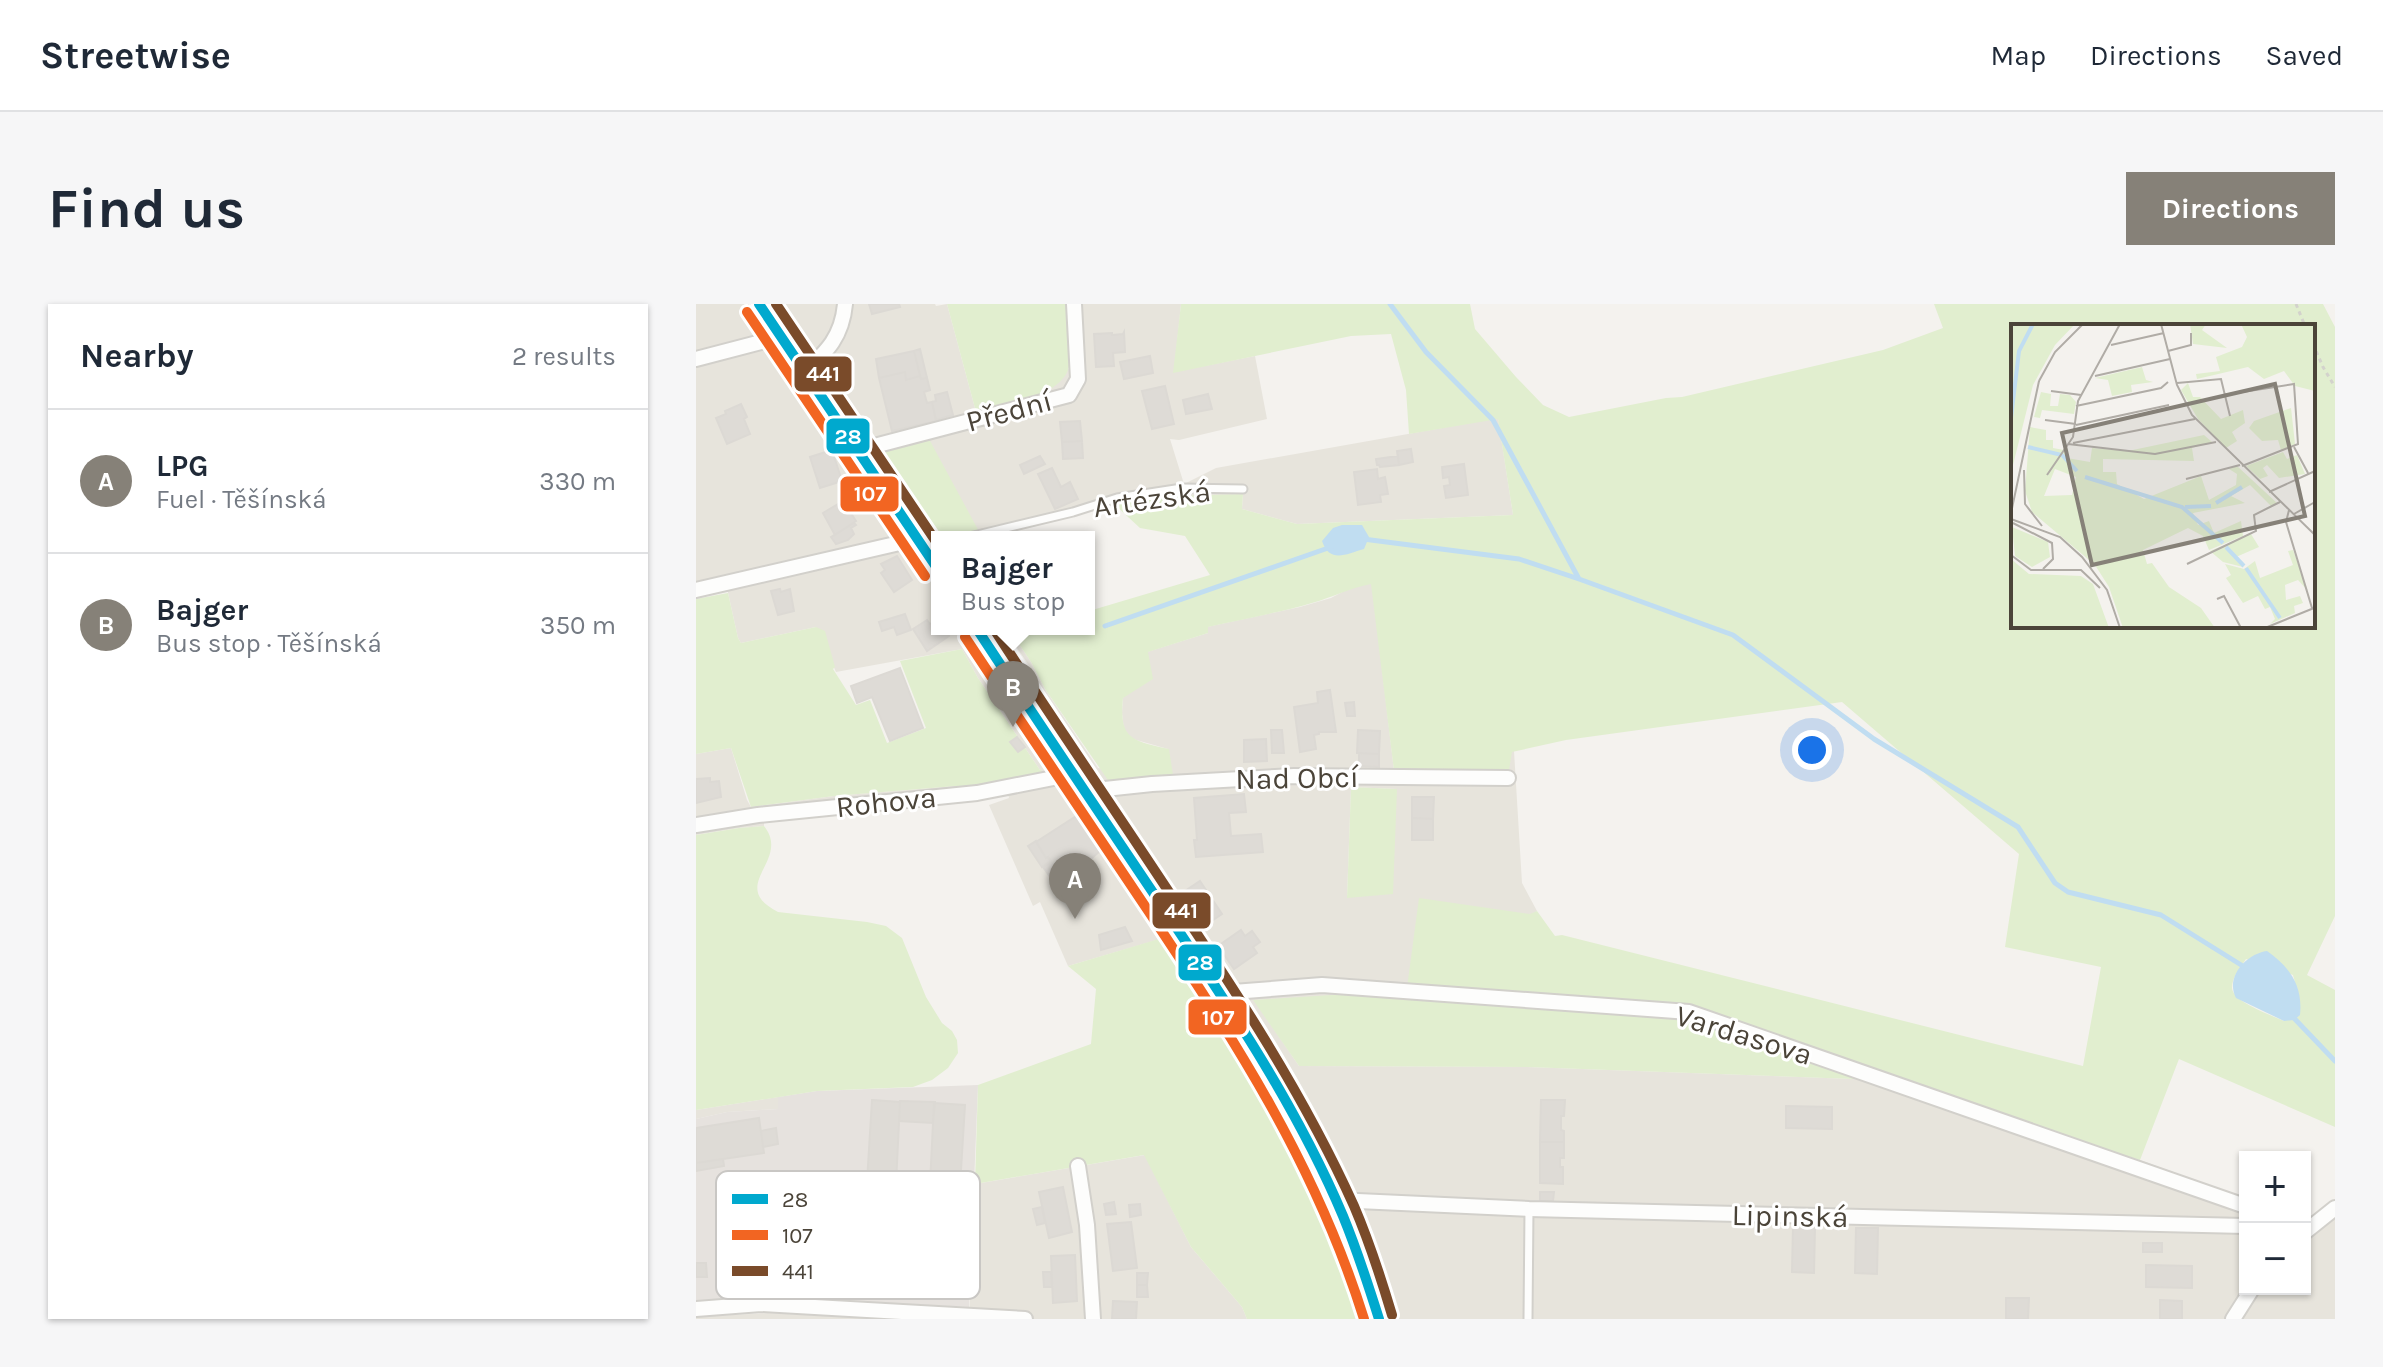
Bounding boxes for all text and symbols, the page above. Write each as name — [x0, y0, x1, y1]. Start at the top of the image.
text: Streetwise — [40, 33, 231, 78]
text: Map — [1991, 39, 2046, 72]
text: Directions — [2090, 39, 2222, 72]
text: Saved — [2266, 39, 2343, 72]
button: Directions — [2126, 172, 2335, 245]
text: Find us — [48, 176, 245, 241]
inset map — [2011, 324, 2315, 628]
text: Nearby — [80, 336, 194, 376]
text: 2 results — [512, 341, 616, 372]
line badge: 441 — [793, 355, 853, 393]
text: 441 — [806, 361, 840, 387]
street label: Přední — [962, 382, 1056, 440]
line badge: 28 — [825, 417, 871, 455]
text: 28 — [834, 424, 862, 450]
text: LPG — [156, 448, 209, 484]
text: A — [98, 466, 114, 497]
text: 330 m — [539, 466, 616, 497]
street label: Artézská — [1091, 473, 1213, 525]
line badge: 107 — [839, 475, 900, 513]
text: 107 — [854, 481, 886, 507]
text: Fuel · Těšínská — [156, 484, 327, 515]
popup — [931, 531, 1095, 635]
text: Bajger — [961, 550, 1053, 586]
text: Bus stop — [961, 586, 1065, 617]
text: Bajger — [156, 592, 248, 628]
text: B — [98, 610, 114, 641]
text: 350 m — [540, 610, 616, 641]
text: Bus stop · Těšínská — [156, 628, 382, 659]
pin: B — [987, 661, 1039, 727]
your location — [1792, 730, 1832, 770]
street label: Nad Obcí — [1235, 759, 1359, 797]
street label: Rohova — [834, 779, 938, 825]
pin: A — [1049, 853, 1101, 919]
line badge: 441 — [1151, 891, 1212, 930]
text: 441 — [1164, 898, 1198, 924]
line badge: 28 — [1177, 943, 1223, 982]
text: 28 — [1186, 950, 1214, 976]
street label: Vardasova — [1671, 997, 1817, 1073]
line badge: 107 — [1187, 998, 1248, 1036]
text: 107 — [1202, 1005, 1234, 1031]
map controls — [2239, 1151, 2311, 1295]
button: + — [2239, 1151, 2311, 1223]
legend — [716, 1171, 980, 1299]
text: 28 — [782, 1187, 808, 1213]
street label: Lipinská — [1731, 1197, 1849, 1235]
text: 107 — [782, 1223, 813, 1249]
button: − — [2239, 1223, 2311, 1295]
text: 441 — [782, 1259, 814, 1285]

